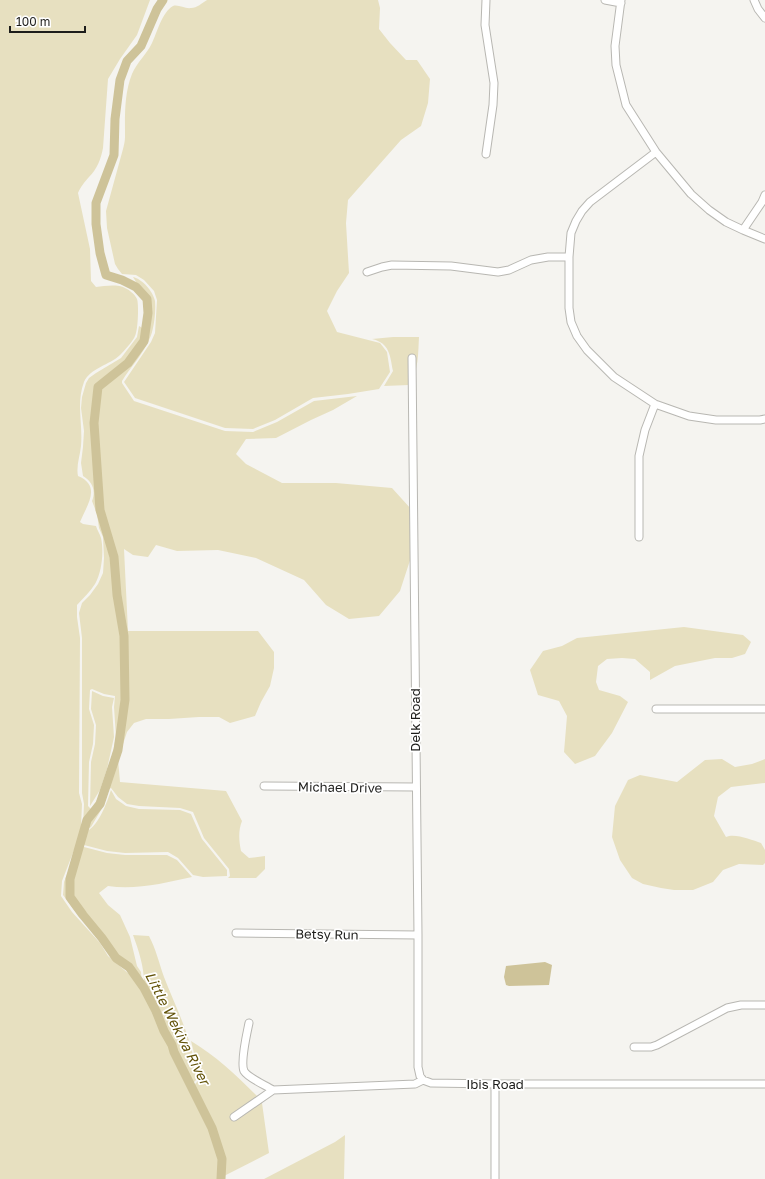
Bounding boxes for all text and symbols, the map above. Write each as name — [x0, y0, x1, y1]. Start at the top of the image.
scale bar — [10, 8, 85, 34]
text: 100 m — [16, 14, 50, 29]
street label: Delk Road — [407, 688, 423, 752]
street label: Michael Drive — [298, 778, 382, 796]
street label: Betsy Run — [295, 925, 359, 943]
water label: Little Wekiva River — [142, 969, 215, 1090]
street label: Ibis Road — [466, 1076, 524, 1092]

